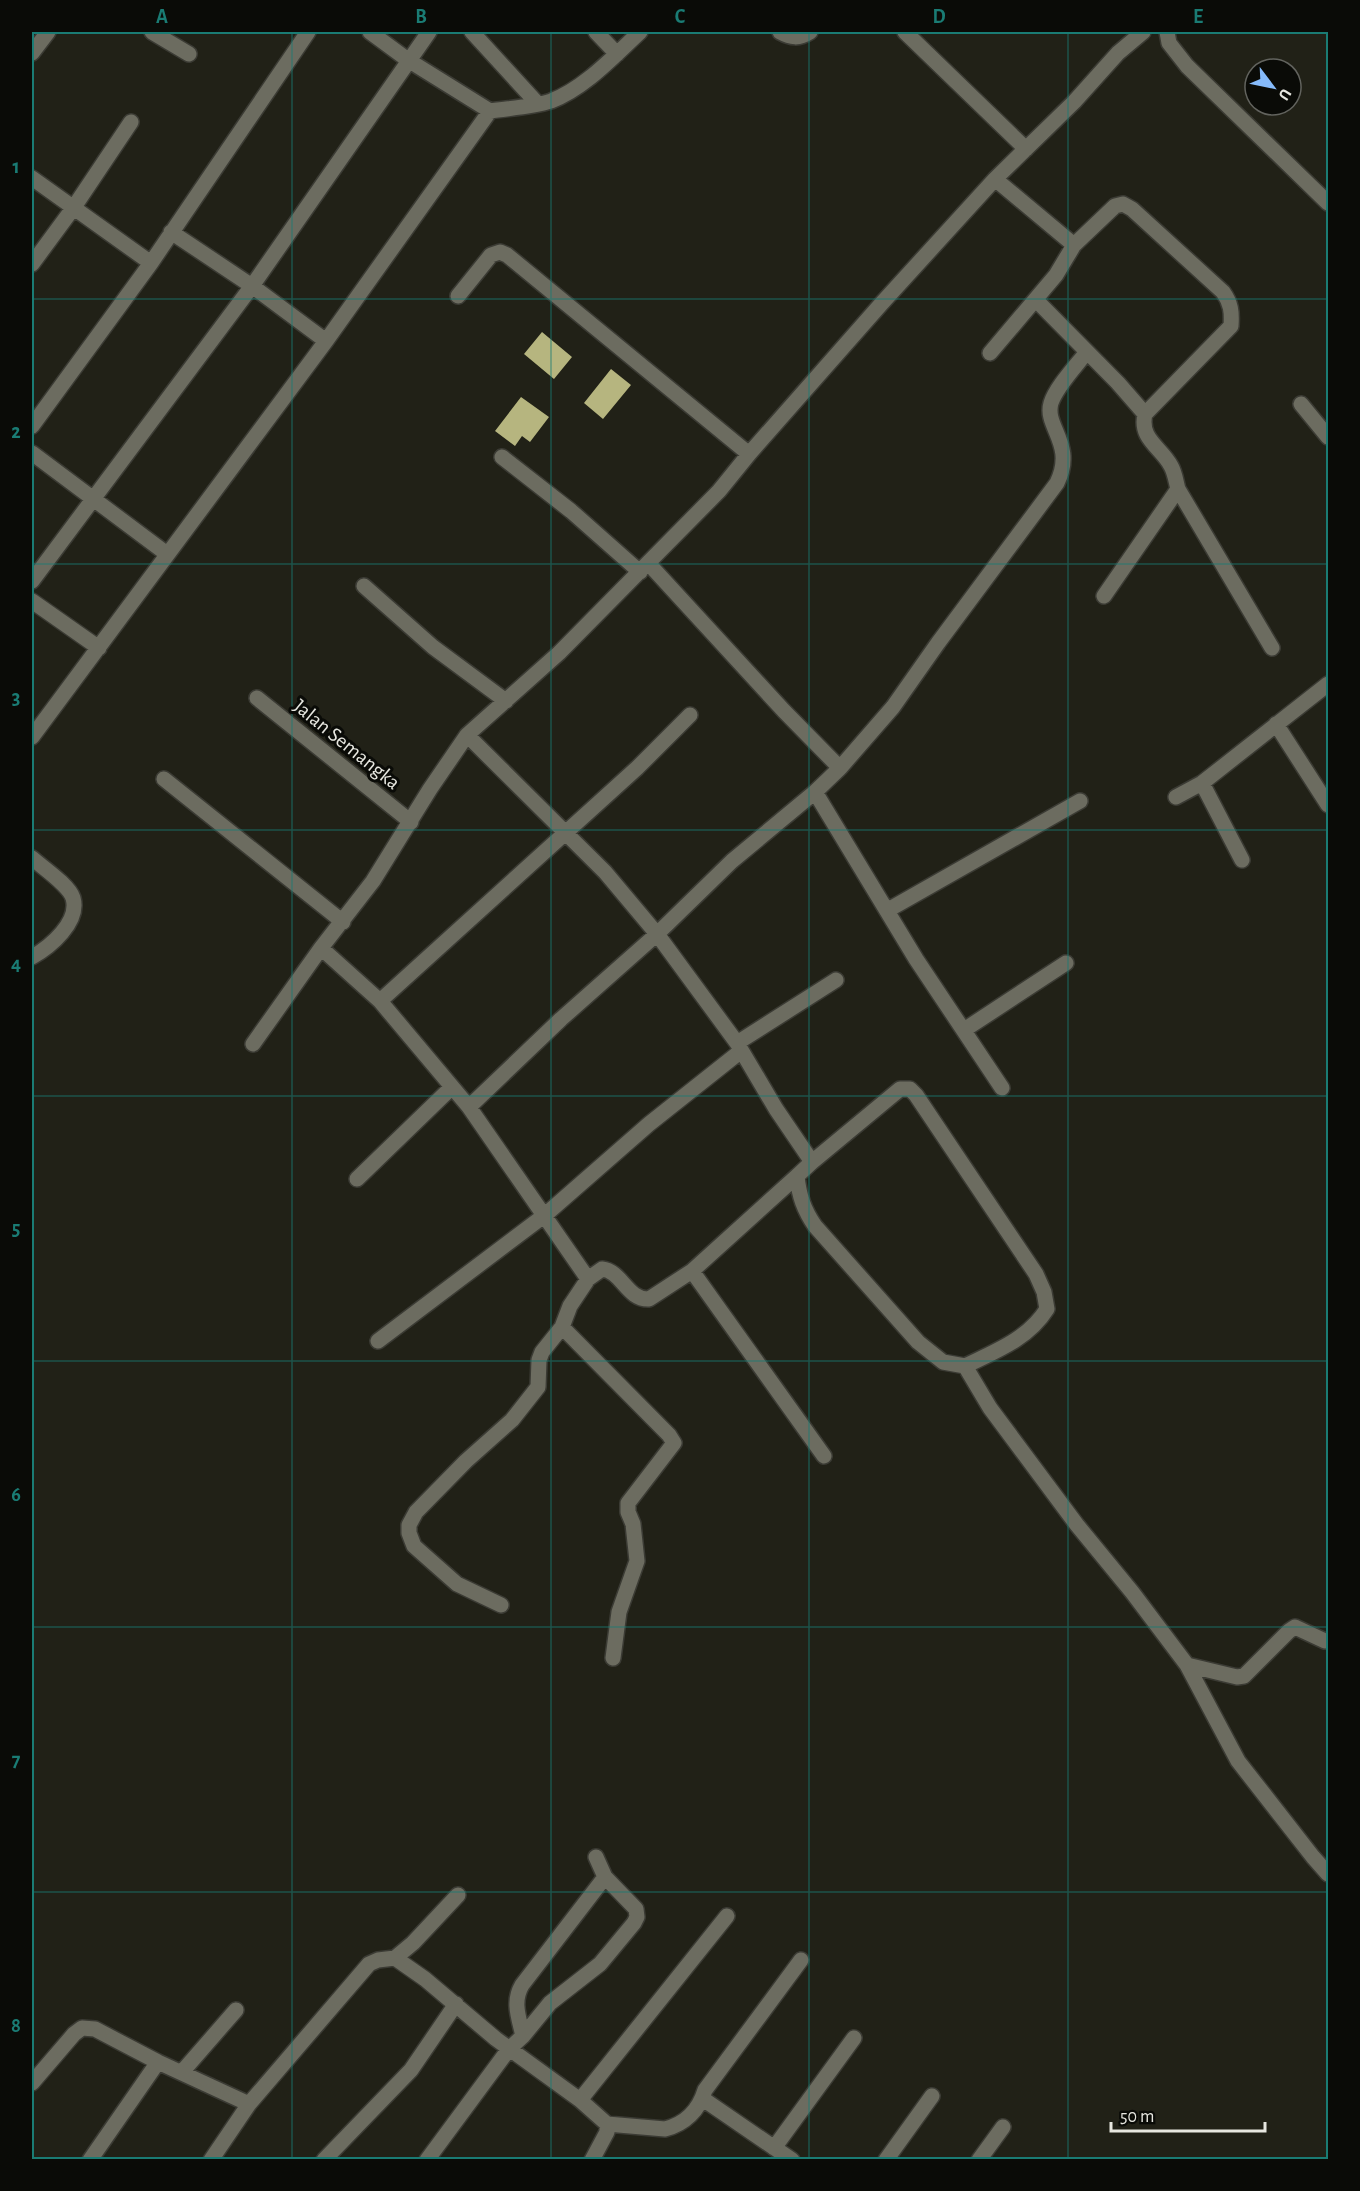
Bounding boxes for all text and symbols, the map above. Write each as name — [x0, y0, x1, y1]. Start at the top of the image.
text: A — [156, 7, 168, 27]
text: B — [415, 7, 427, 27]
text: C — [675, 7, 686, 27]
text: D — [932, 7, 946, 27]
text: E — [1193, 7, 1203, 27]
north arrow — [1243, 57, 1303, 117]
text: U — [1275, 86, 1294, 103]
text: 1 — [12, 157, 20, 177]
text: 2 — [11, 422, 21, 442]
text: 3 — [12, 688, 20, 708]
street label: Jalan Semangka — [289, 695, 404, 794]
text: 4 — [11, 954, 21, 974]
text: 5 — [12, 1219, 20, 1239]
text: 6 — [11, 1485, 21, 1505]
text: 7 — [12, 1750, 21, 1770]
text: 8 — [11, 2016, 21, 2036]
scale bar — [1111, 2095, 1266, 2133]
text: 50 m — [1120, 2108, 1154, 2126]

